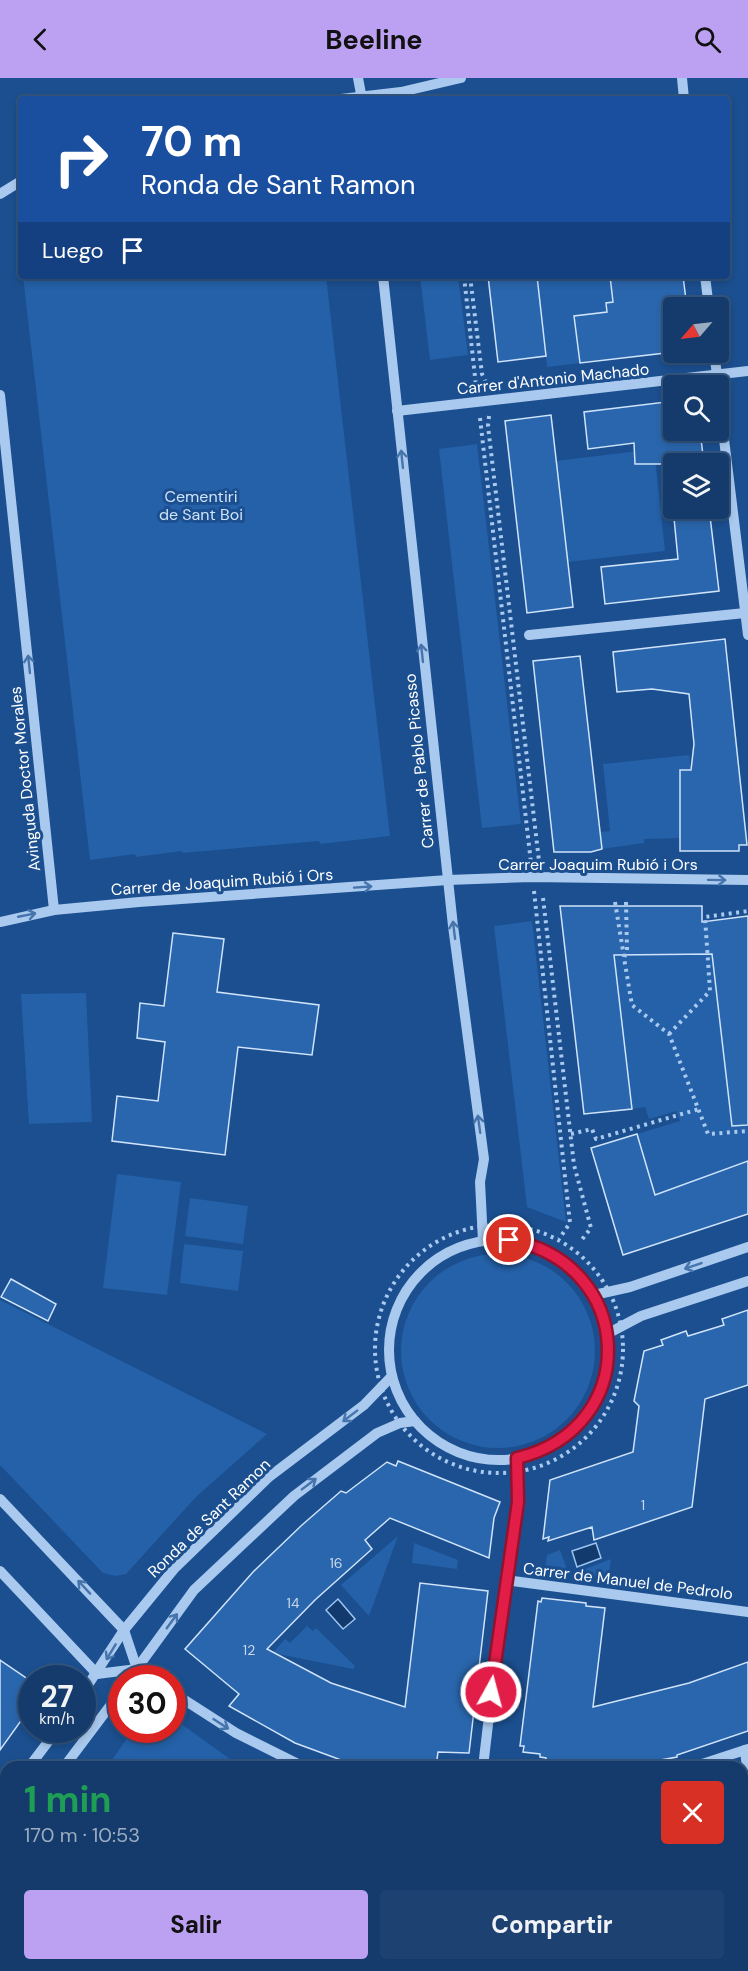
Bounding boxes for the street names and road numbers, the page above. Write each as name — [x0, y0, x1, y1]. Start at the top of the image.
street label: Carrer d'Antonio Machado — [456, 358, 650, 400]
street label: Carrer de Pablo Picasso — [399, 672, 439, 850]
street label: Avinguda Doctor Morales — [5, 686, 45, 872]
street label: Carrer Joaquim Rubió i Ors — [498, 854, 698, 875]
street label: Carrer de Joaquim Rubió i Ors — [110, 864, 334, 900]
street label: Ronda de Sant Ramon — [143, 1454, 275, 1582]
street label: Carrer de Manuel de Pedrolo — [522, 1558, 734, 1604]

